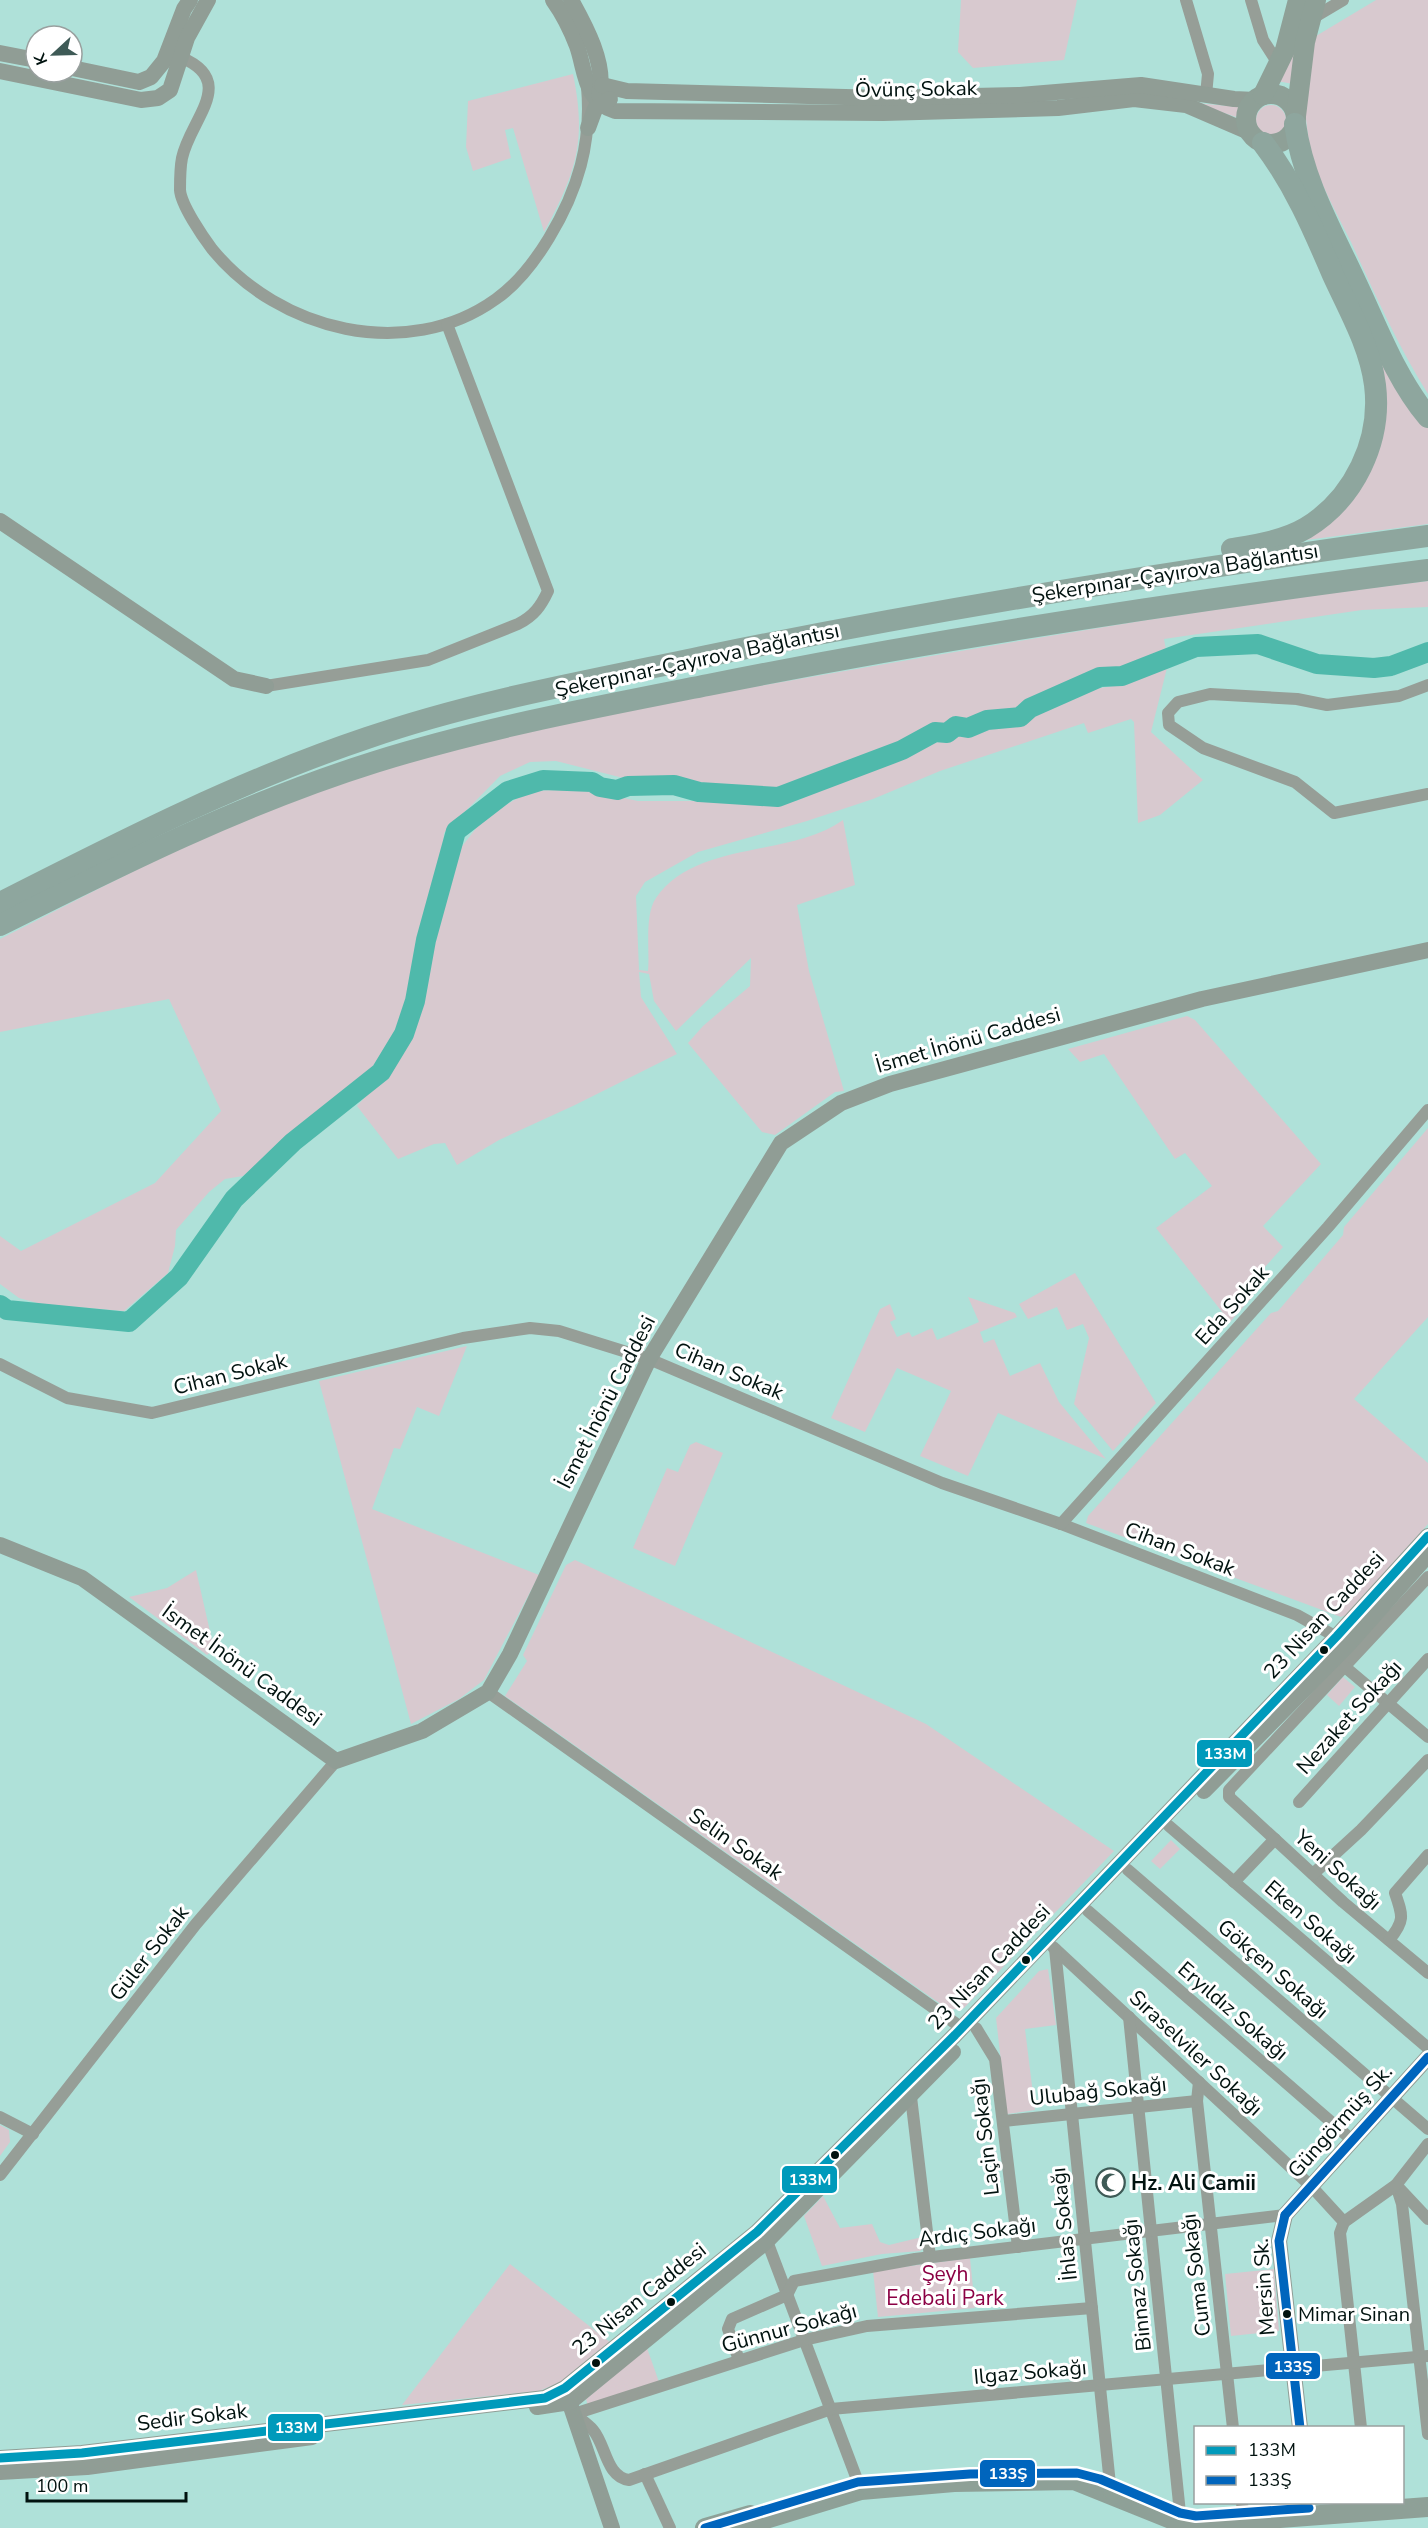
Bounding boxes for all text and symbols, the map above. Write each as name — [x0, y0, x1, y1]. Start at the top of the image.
north arrow — [24, 24, 84, 84]
text: K — [28, 49, 53, 68]
street label: Övünç Sokak — [855, 74, 978, 104]
street label: Şekerpınar-Çayırova Bağlantısı — [1030, 537, 1320, 609]
street label: Şekerpınar-Çayırova Bağlantısı — [552, 616, 842, 704]
street label: İsmet İnönü Caddesi — [872, 1000, 1064, 1080]
street label: Eda Sokak — [1189, 1259, 1275, 1351]
street label: İsmet İnönü Caddesi — [550, 1311, 662, 1493]
street label: Cihan Sokak — [670, 1335, 788, 1407]
street label: Cihan Sokak — [170, 1346, 290, 1402]
street label: Cihan Sokak — [1121, 1515, 1240, 1583]
street label: 23 Nisan Caddesi — [1257, 1545, 1391, 1685]
street label: İsmet İnönü Caddesi — [157, 1598, 327, 1732]
unlabelled marker — [1318, 1644, 1330, 1656]
street label: Nezaket Sokağı — [1290, 1654, 1408, 1780]
line badge: 133M — [1196, 1739, 1253, 1768]
text: 133M — [1204, 1743, 1246, 1765]
street label: Selin Sokak — [683, 1801, 789, 1887]
street label: Yeni Sokağı — [1288, 1823, 1387, 1916]
street label: Eken Sokağı — [1259, 1874, 1363, 1970]
street label: 23 Nisan Caddesi — [922, 1898, 1056, 2036]
street label: Güler Sokak — [103, 1899, 195, 2006]
street label: Gökçen Sokağı — [1212, 1913, 1334, 2025]
unlabelled marker — [1020, 1954, 1032, 1966]
street label: Eryıldız Sokağı — [1172, 1955, 1294, 2067]
street label: Sıraselviler Sokağı — [1123, 1984, 1269, 2122]
street label: Güngörmüş Sk. — [1281, 2058, 1399, 2184]
street label: Ulubağ Sokağı — [1028, 2070, 1168, 2112]
street label: Laçin Sokağı — [964, 2077, 1006, 2197]
unlabelled marker — [829, 2149, 841, 2161]
line badge: 133M — [781, 2165, 838, 2194]
street label: İhlas Sokağı — [1044, 2166, 1084, 2282]
mosque icon: Hz. Ali Camii — [1094, 2167, 1126, 2199]
text: 133M — [789, 2169, 831, 2191]
place label: Hz. Ali Camii — [1131, 2169, 1256, 2197]
street label: Ardıç Sokağı — [917, 2211, 1037, 2253]
street label: Cuma Sokağı — [1175, 2212, 1217, 2338]
street label: Binnaz Sokağı — [1116, 2218, 1158, 2352]
street label: 23 Nisan Caddesi — [566, 2236, 712, 2362]
street label: Mersin Sk. — [1247, 2238, 1281, 2336]
park label: Şeyh Edebali Park — [886, 2260, 1004, 2312]
unlabelled marker — [665, 2296, 677, 2308]
street label: Günnur Sokağı — [718, 2297, 860, 2359]
place label: Mimar Sinan — [1298, 2301, 1410, 2328]
marker: Mimar Sinan — [1281, 2308, 1293, 2320]
line badge: 133Ş — [1265, 2352, 1321, 2380]
street label: Ilgaz Sokağı — [972, 2353, 1088, 2391]
text: 133Ş — [1274, 2356, 1312, 2378]
unlabelled marker — [590, 2357, 602, 2369]
street label: Sedir Sokak — [135, 2396, 249, 2438]
line badge: 133M — [267, 2413, 324, 2442]
text: 133M — [275, 2417, 317, 2439]
legend — [1194, 2426, 1404, 2504]
text: 133M — [1248, 2438, 1296, 2462]
line badge: 133Ş — [979, 2459, 1036, 2488]
text: 133Ş — [989, 2463, 1027, 2485]
scale bar — [27, 2465, 186, 2503]
text: 133Ş — [1248, 2468, 1291, 2492]
text: 100 m — [36, 2474, 88, 2498]

